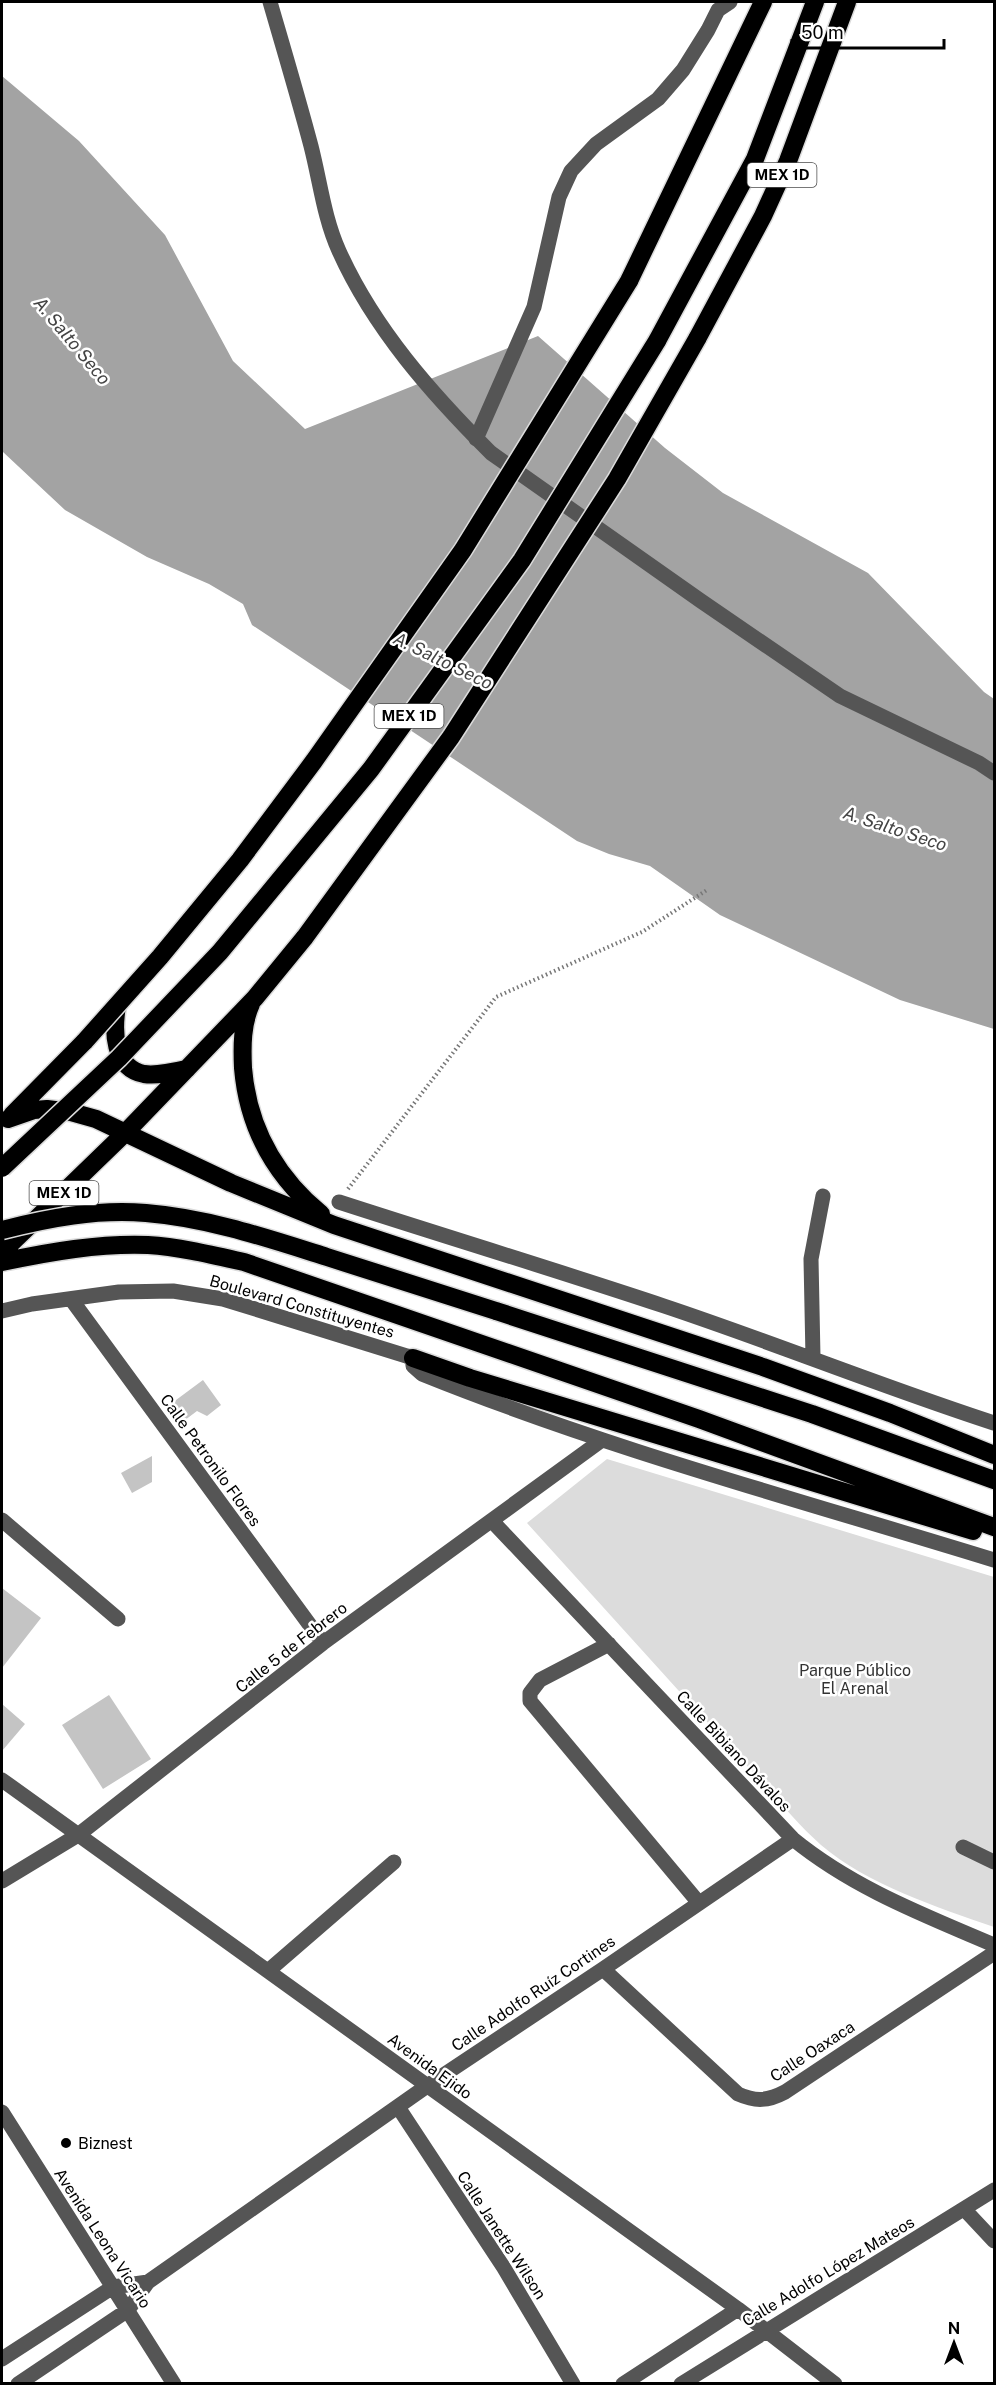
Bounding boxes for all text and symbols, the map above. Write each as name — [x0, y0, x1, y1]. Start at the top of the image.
scale bar — [792, 12, 944, 50]
text: 50 m — [801, 22, 844, 43]
road number: MEX 1D — [748, 163, 816, 187]
water label: A. Salto Seco — [30, 293, 115, 389]
water label: A. Salto Seco — [390, 627, 496, 694]
road number: MEX 1D — [374, 704, 444, 728]
water label: A. Salto Seco — [841, 802, 950, 855]
road number: MEX 1D — [29, 1181, 98, 1205]
street label: Boulevard Constituyentes — [207, 1271, 396, 1342]
street label: Calle Petronilo Flores — [156, 1391, 265, 1530]
street label: Calle 5 de Febrero — [232, 1598, 351, 1697]
park label: Parque Público El Arenal — [799, 1661, 911, 1698]
street label: Calle Bibiano Dávalos — [673, 1687, 795, 1816]
street label: Calle Adolfo Ruíz Cortines — [448, 1932, 619, 2055]
street label: Calle Oaxaca — [766, 2017, 858, 2086]
street label: Avenida Ejido — [384, 2029, 476, 2103]
place label: Biznest — [78, 2134, 133, 2153]
marker: Biznest — [59, 2136, 73, 2150]
street label: Avenida Leona Vicario — [50, 2165, 155, 2312]
street label: Calle Janette Wilson — [453, 2168, 550, 2303]
street label: Calle Adolfo López Mateos — [739, 2212, 918, 2330]
north arrow — [924, 2313, 984, 2373]
text: N — [948, 2319, 960, 2338]

